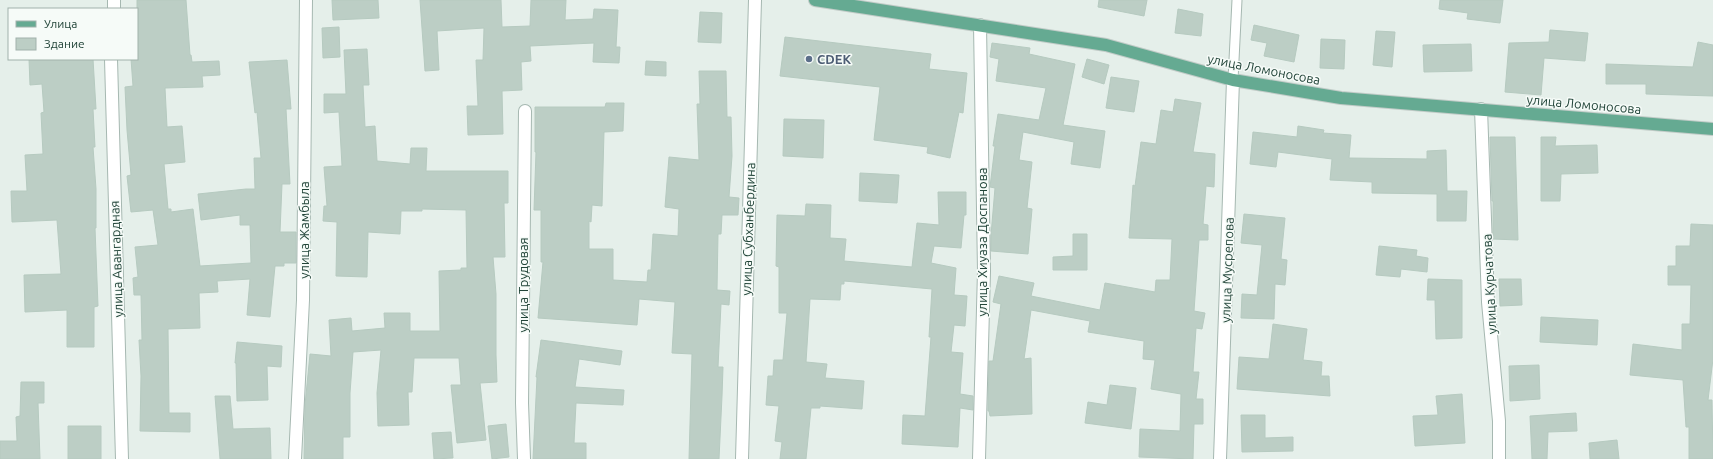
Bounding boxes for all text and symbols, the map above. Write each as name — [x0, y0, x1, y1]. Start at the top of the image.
legend — [8, 8, 138, 60]
text: Улица — [44, 17, 77, 30]
text: Здание — [44, 37, 85, 50]
street label: улица Ломоносова — [1206, 51, 1322, 87]
place label: CDEK — [817, 52, 852, 66]
marker: CDEK — [804, 54, 814, 64]
street label: улица Ломоносова — [1526, 92, 1642, 116]
street label: улица Субханбердина — [739, 162, 757, 296]
street label: улица Хиуаза Доспанова — [975, 167, 989, 317]
street label: улица Жамбыла — [297, 181, 311, 279]
street label: улица Авангардная — [107, 200, 125, 318]
street label: улица Мусрепова — [1218, 217, 1236, 323]
street label: улица Курчатова — [1479, 233, 1499, 335]
street label: улица Трудовая — [516, 237, 530, 333]

